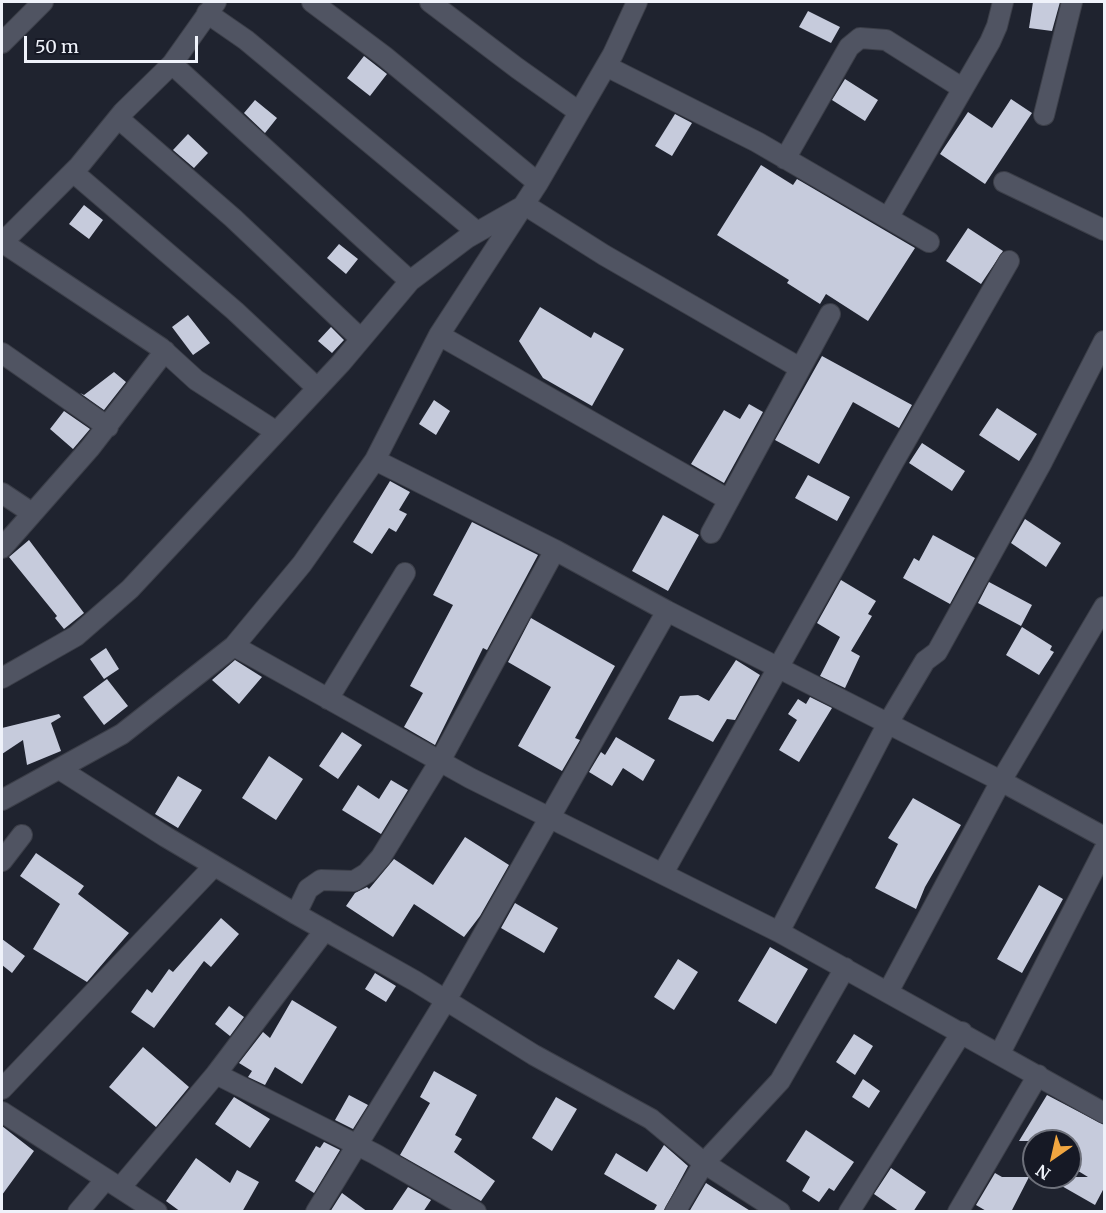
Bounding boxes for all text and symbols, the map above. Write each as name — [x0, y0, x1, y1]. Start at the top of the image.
scale bar — [27, 24, 201, 62]
text: 50 m — [35, 35, 79, 58]
north arrow — [1022, 1129, 1082, 1189]
text: N — [1032, 1160, 1054, 1184]

